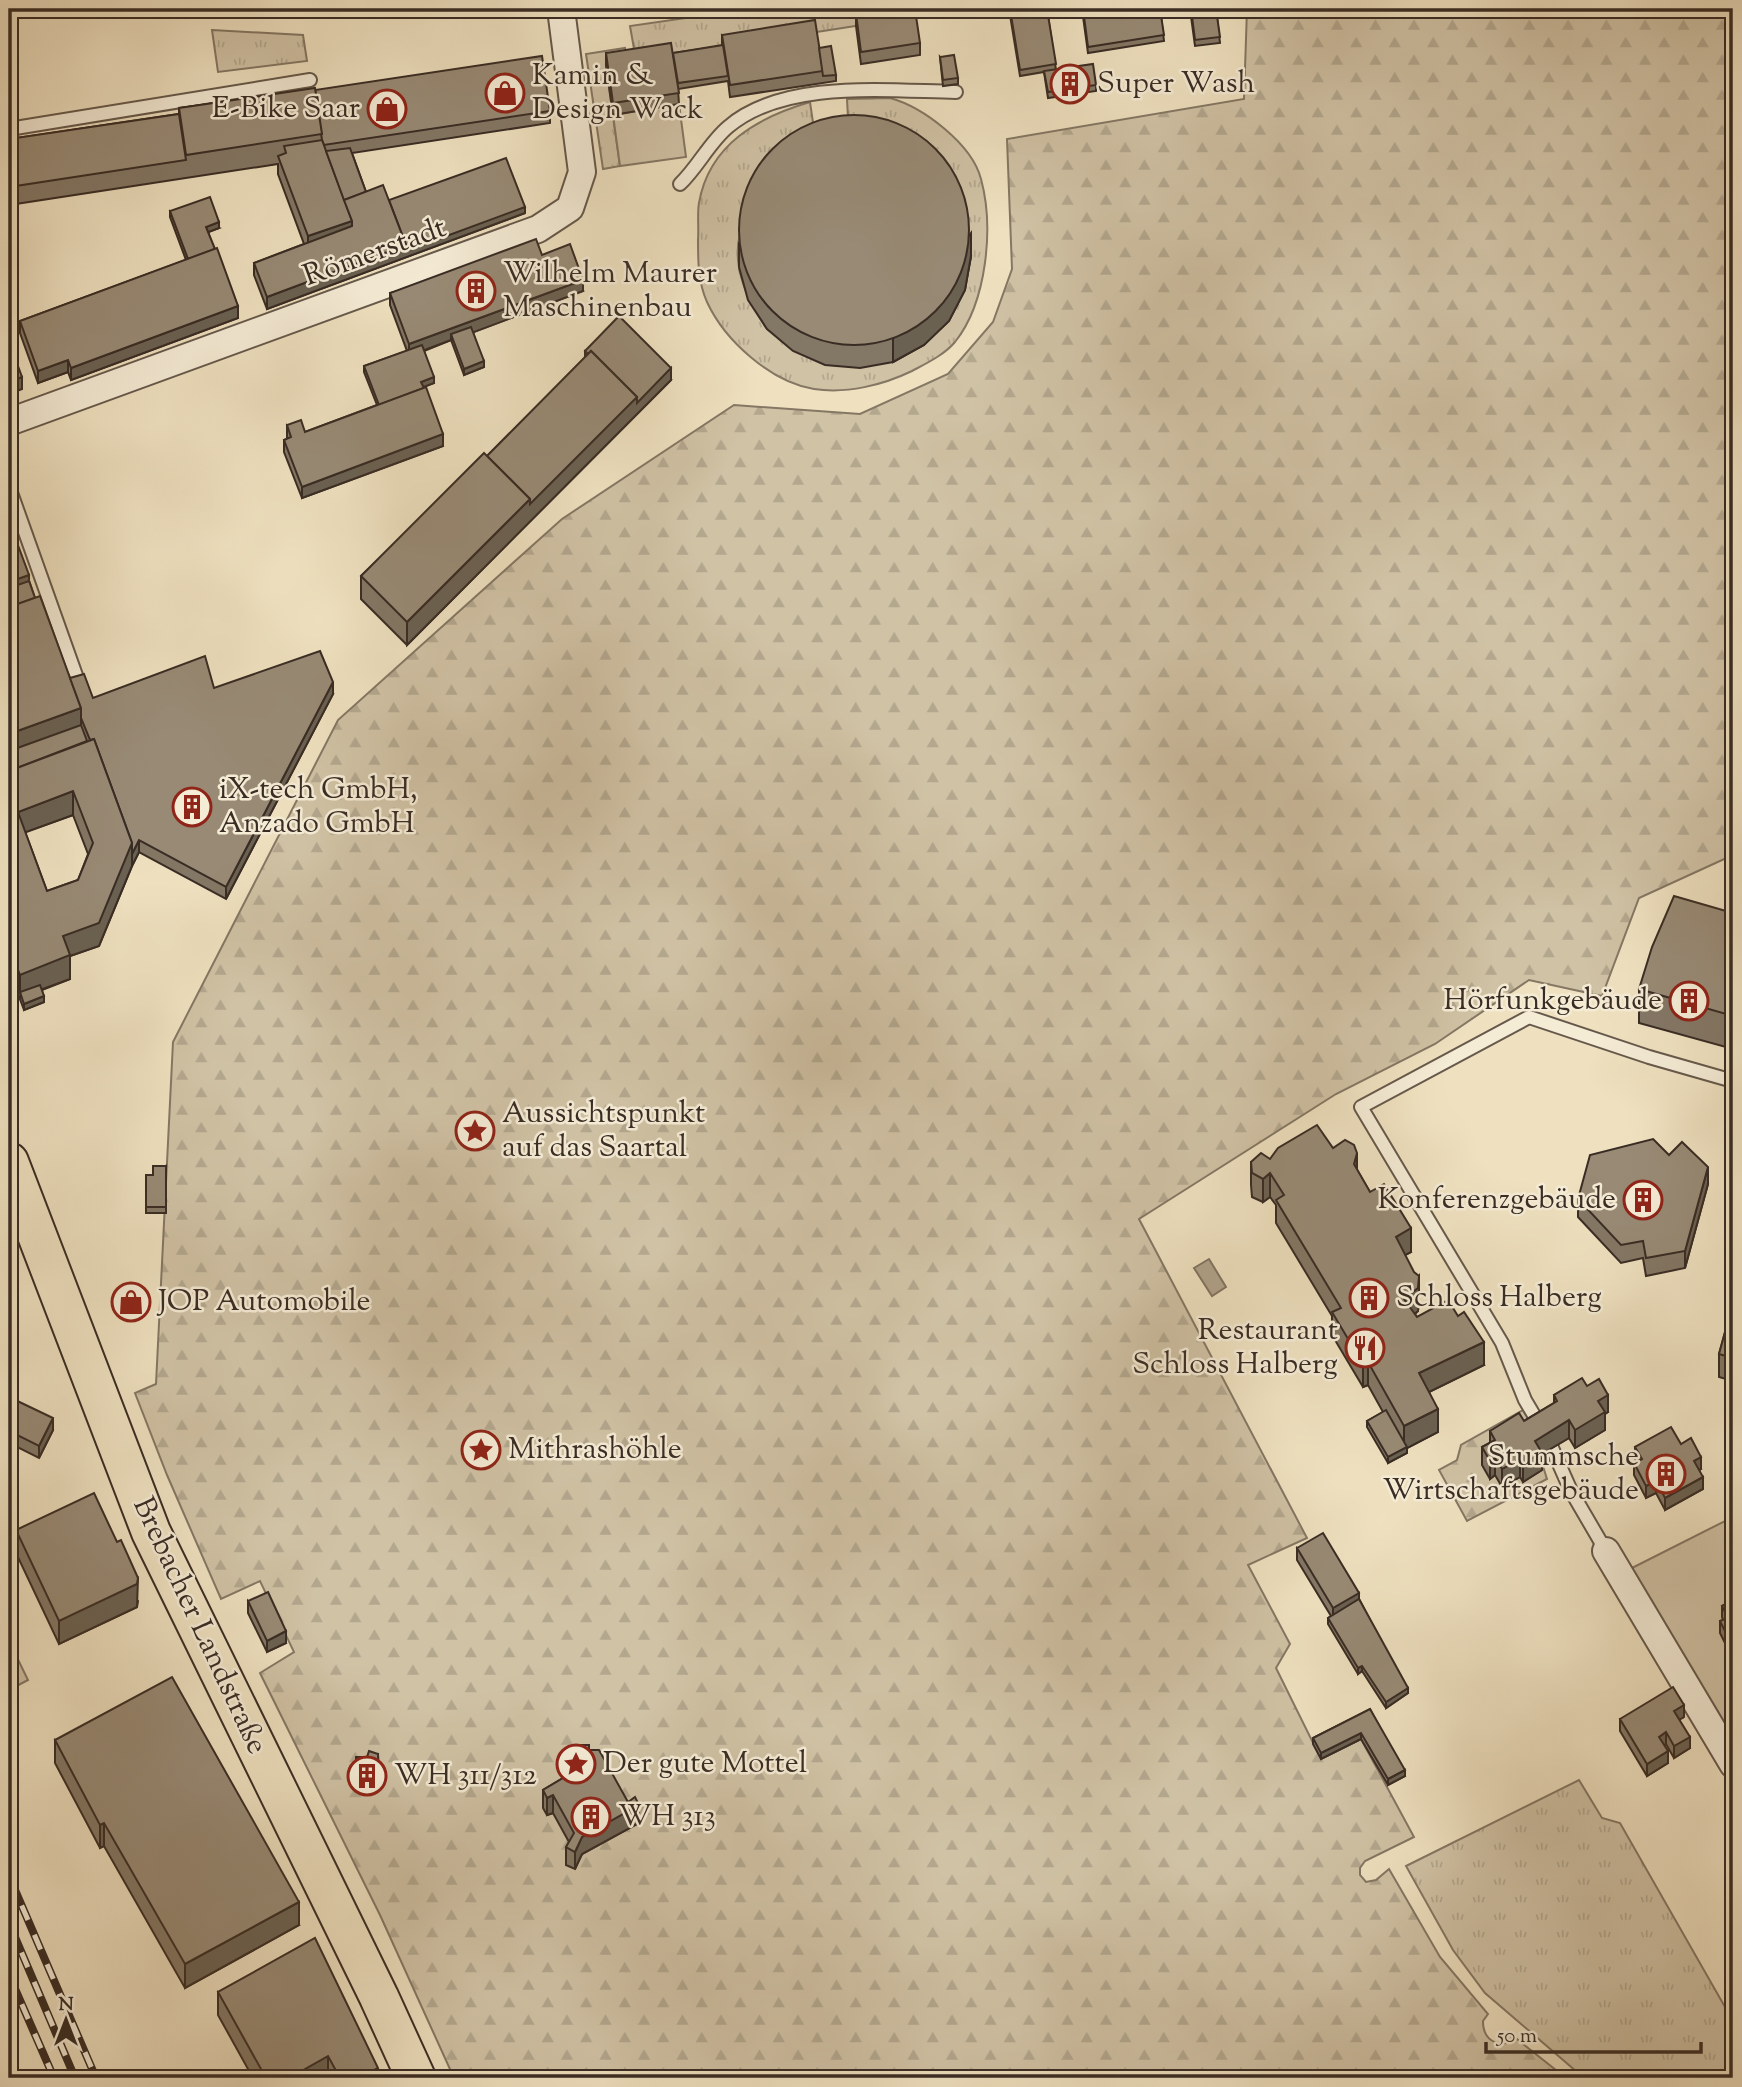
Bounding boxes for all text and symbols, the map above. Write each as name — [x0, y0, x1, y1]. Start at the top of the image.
place label: Kamin & Design Wack — [532, 55, 703, 132]
building icon: Super Wash — [1049, 63, 1091, 105]
place label: Super Wash — [1097, 63, 1256, 106]
shop icon: Kamin & Design Wack — [484, 72, 526, 114]
place label: E-Bike Saar — [212, 88, 360, 131]
shop icon: E-Bike Saar — [366, 88, 408, 130]
street label: Römerstadt — [298, 207, 452, 299]
place label: Wilhelm Maurer Maschinenbau — [503, 253, 717, 330]
building icon: Wilhelm Maurer Maschinenbau — [455, 270, 497, 312]
place label: iX-tech GmbH, Anzado GmbH — [219, 769, 418, 846]
building icon: iX-tech GmbH, Anzado GmbH — [171, 786, 213, 828]
place label: Hörfunkgebäude — [1444, 980, 1662, 1023]
building icon: Hörfunkgebäude — [1668, 980, 1710, 1022]
place label: Aussichtspunkt auf das Saartal — [502, 1093, 705, 1170]
place icon: Aussichtspunkt auf das Saartal — [454, 1110, 496, 1152]
place label: Konferenzgebäude — [1378, 1179, 1616, 1222]
building icon: Konferenzgebäude — [1622, 1179, 1664, 1221]
building icon: Schloss Halberg — [1348, 1277, 1390, 1319]
place label: Schloss Halberg — [1396, 1277, 1602, 1320]
shop icon: JOP Automobile — [110, 1281, 152, 1323]
place label: JOP Automobile — [156, 1281, 371, 1324]
place label: Restaurant Schloss Halberg — [1132, 1310, 1338, 1387]
restaurant icon: Restaurant Schloss Halberg — [1344, 1327, 1386, 1369]
place icon: Mithrashöhle — [460, 1429, 502, 1471]
place label: Mithrashöhle — [508, 1429, 682, 1472]
place label: Stummsche Wirtschaftsgebäude — [1383, 1436, 1639, 1513]
building icon: Stummsche Wirtschaftsgebäude — [1645, 1453, 1687, 1495]
street label: Brebacher Landstraße — [121, 1490, 277, 1762]
place icon: Der gute Mottel — [555, 1743, 597, 1785]
place label: Der gute Mottel — [603, 1743, 807, 1786]
building icon: WH 311/312 — [346, 1755, 388, 1797]
place label: WH 311/312 — [394, 1755, 537, 1798]
building icon: WH 313 — [570, 1796, 612, 1838]
place label: WH 313 — [618, 1796, 716, 1839]
north arrow — [32, 1986, 102, 2056]
text: N — [58, 1992, 74, 2019]
scale bar — [1486, 2010, 1702, 2054]
text: 50 m — [1496, 2022, 1537, 2052]

